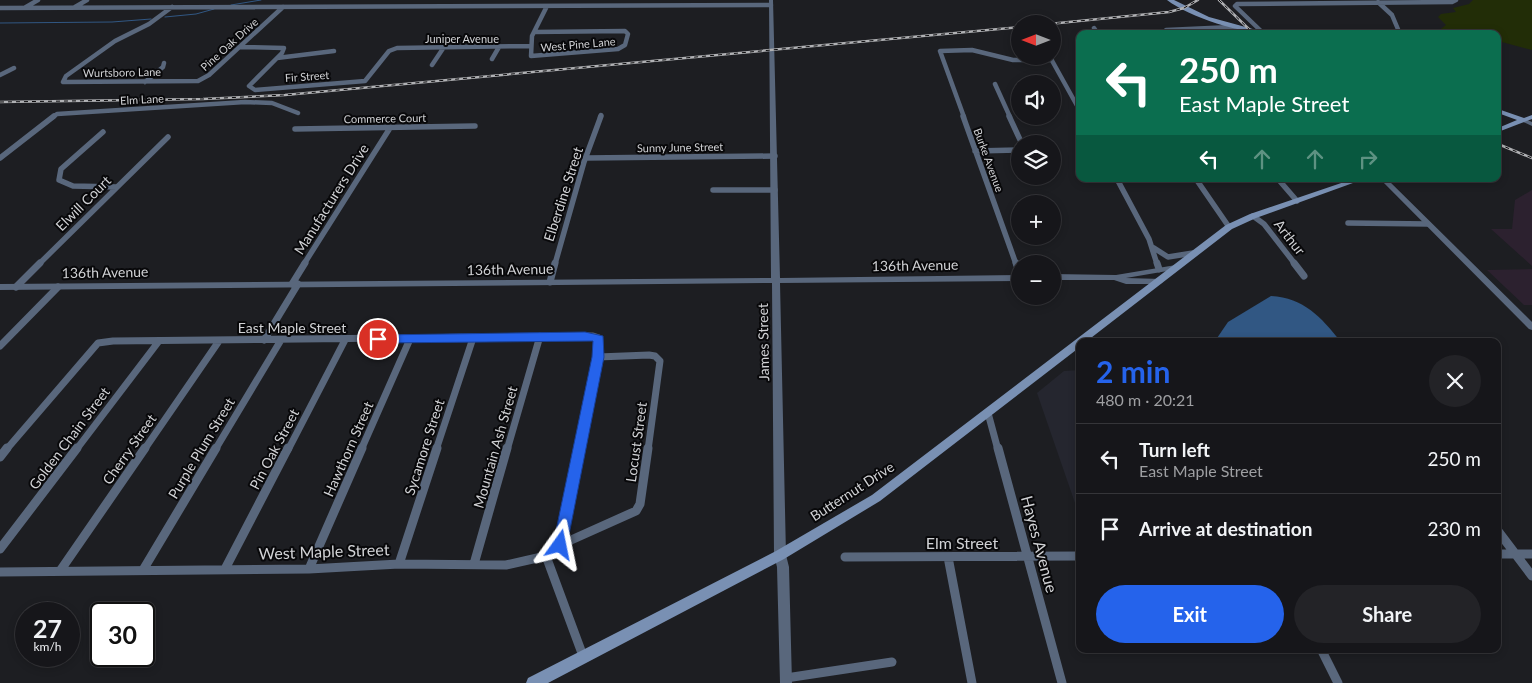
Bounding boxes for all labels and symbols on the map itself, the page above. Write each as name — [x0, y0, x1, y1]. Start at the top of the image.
street label: Pine Oak Drive — [198, 15, 261, 73]
north arrow — [1011, 15, 1061, 65]
street label: Juniper Avenue — [425, 32, 499, 45]
street label: West Pine Lane — [540, 34, 616, 54]
street label: Wurtsboro Lane — [83, 65, 161, 79]
street label: Fir Street — [284, 68, 330, 84]
street label: Elm Lane — [120, 91, 164, 107]
street label: Commerce Court — [344, 111, 426, 125]
street label: Burke Avenue — [971, 126, 1007, 194]
street label: Sunny June Street — [637, 140, 723, 154]
street label: Manufacturers Drive — [290, 141, 372, 257]
street label: Elberdine Street — [540, 145, 586, 243]
street label: Elwill Court — [52, 172, 114, 234]
street label: Arthur — [1271, 216, 1309, 258]
street label: 136th Avenue — [872, 256, 958, 274]
street label: 136th Avenue — [467, 260, 553, 278]
street label: 136th Avenue — [62, 263, 148, 281]
street label: James Street — [754, 303, 772, 381]
pin — [357, 318, 399, 360]
street label: East Maple Street — [238, 319, 346, 336]
street label: Golden Chain Street — [25, 383, 113, 493]
street label: Mountain Ash Street — [469, 384, 521, 510]
street label: Purple Plum Street — [164, 394, 238, 502]
street label: Sycamore Street — [400, 397, 448, 497]
street label: Hawthorn Street — [319, 399, 377, 499]
street label: Locust Street — [622, 401, 650, 483]
street label: Pin Oak Street — [246, 406, 302, 492]
street label: Cherry Street — [98, 411, 160, 487]
street label: Butternut Drive — [807, 458, 897, 524]
street label: Hayes Avenue — [1018, 493, 1062, 595]
position arrow — [533, 518, 585, 570]
street label: Elm Street — [926, 533, 998, 552]
street label: West Maple Street — [258, 539, 390, 563]
speed limit sign: 30 — [90, 602, 155, 667]

